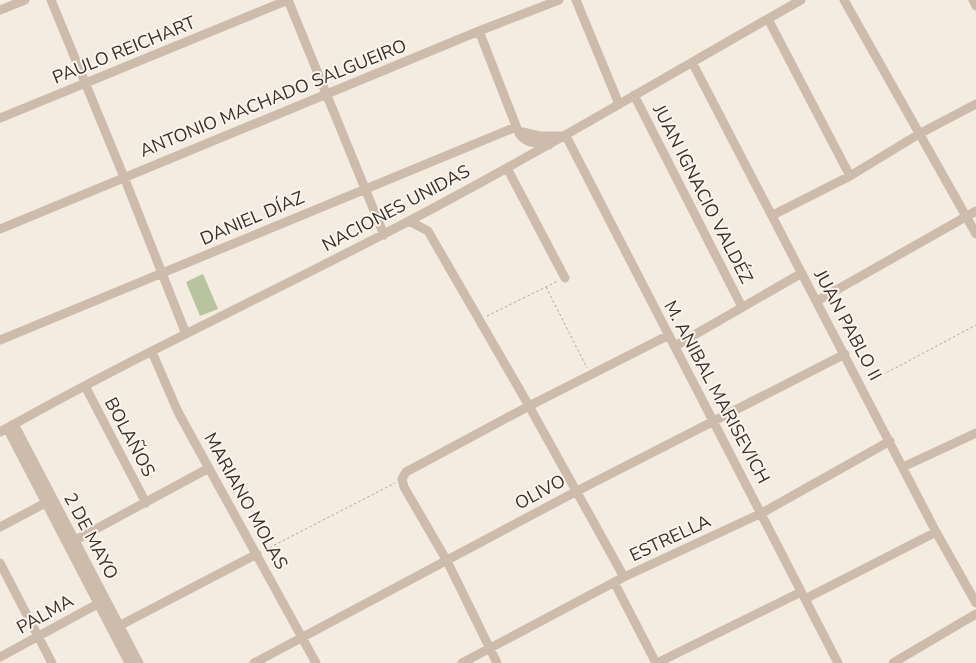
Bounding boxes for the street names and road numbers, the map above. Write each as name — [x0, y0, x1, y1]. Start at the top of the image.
street label: PAULO REICHART — [49, 10, 199, 90]
street label: ANTONIO MACHADO SALGUEIRO — [136, 33, 410, 163]
street label: JUAN IGNACIO VALDÉZ — [647, 100, 759, 288]
street label: NACIONES UNIDAS — [318, 159, 474, 257]
street label: DANIEL DÍAZ — [196, 185, 308, 251]
street label: JUAN PABLO II — [808, 265, 887, 385]
street label: M. ANIBAL MARISEVICH — [658, 296, 776, 488]
street label: BOLAÑOS — [99, 393, 161, 481]
street label: MARIANO MOLAS — [198, 428, 294, 574]
street label: OLIVO — [510, 469, 570, 515]
street label: 2 DE MAYO — [58, 488, 124, 584]
street label: ESTRELLA — [626, 509, 714, 567]
street label: PALMA — [12, 589, 78, 639]

